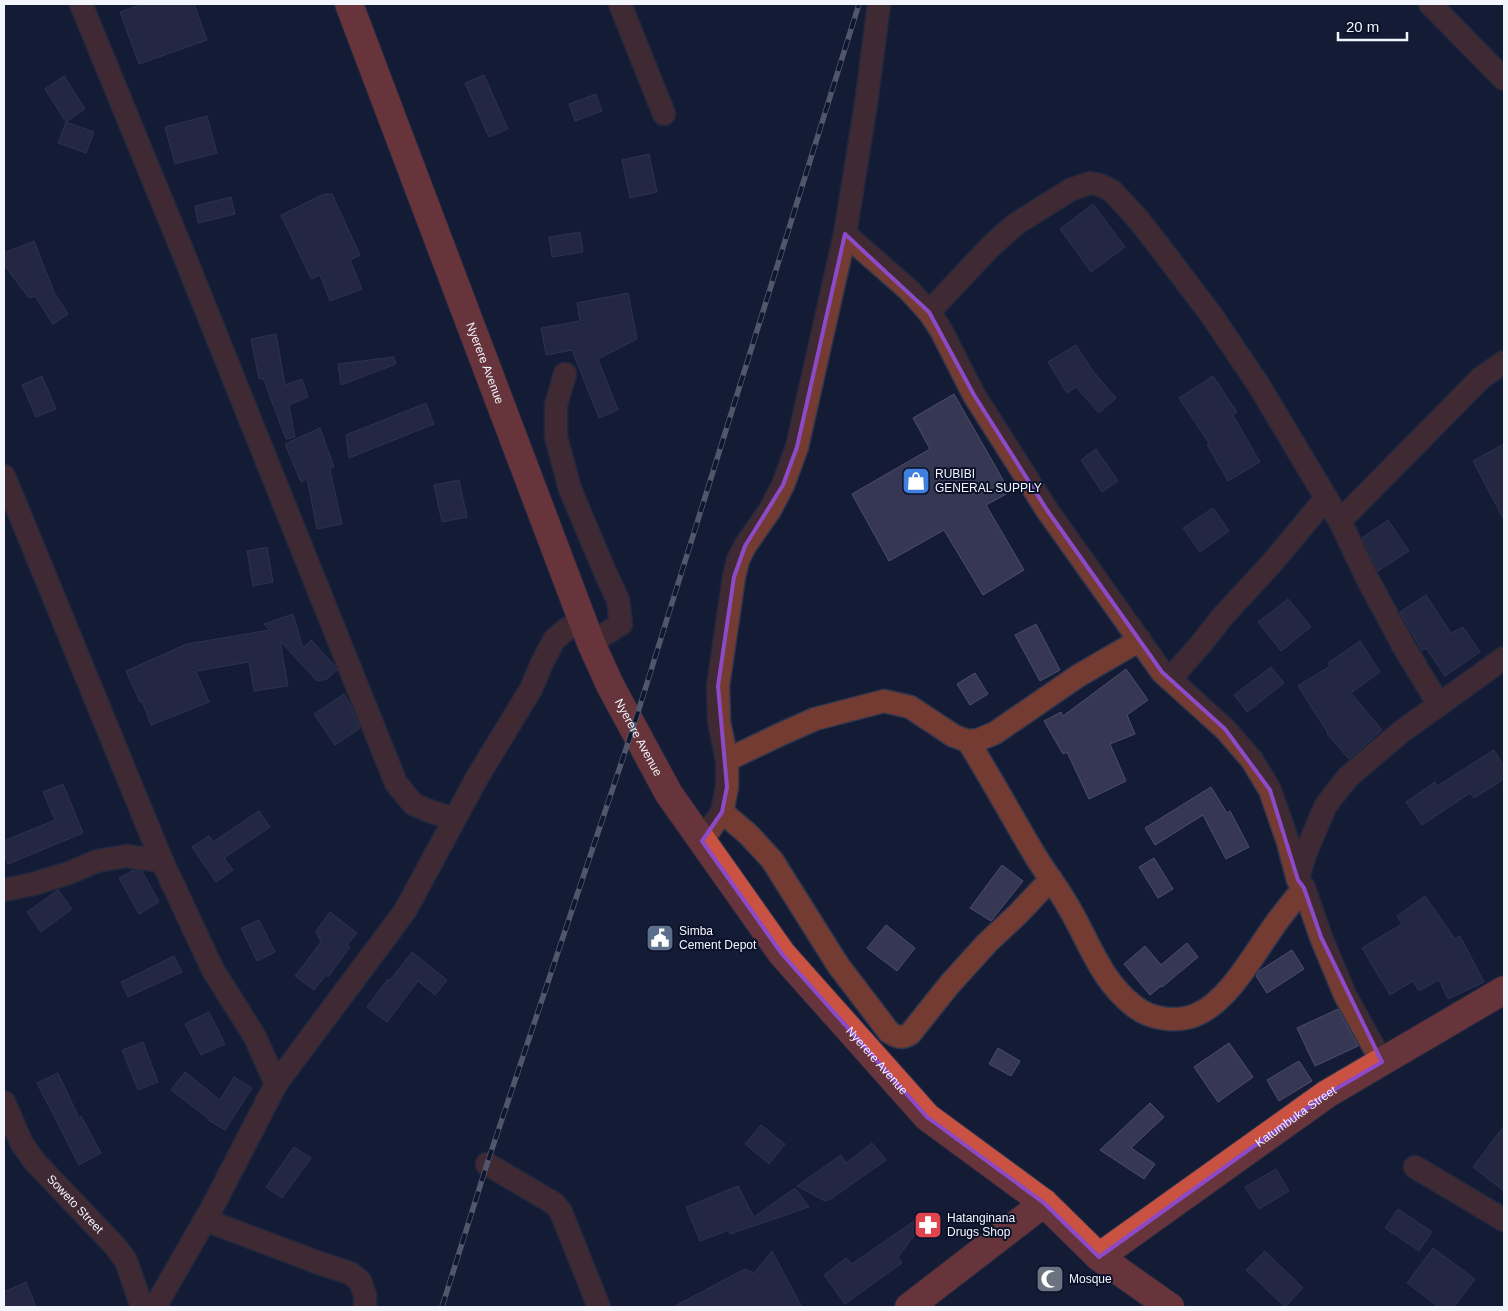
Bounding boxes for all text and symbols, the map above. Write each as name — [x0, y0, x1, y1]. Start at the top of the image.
scale bar — [1338, 10, 1407, 42]
text: 20 m — [1346, 18, 1379, 35]
street label: Nyerere Avenue — [463, 320, 507, 406]
shop icon: RUBIBI GENERAL SUPPLY — [901, 466, 931, 496]
place label: RUBIBI GENERAL SUPPLY — [935, 467, 1042, 495]
street label: Nyerere Avenue — [612, 696, 665, 779]
public building icon: Simba Cement Depot — [645, 923, 675, 953]
place label: Simba Cement Depot — [679, 924, 757, 952]
street label: Nyerere Avenue — [843, 1024, 911, 1098]
street label: Katumbuka Street — [1253, 1083, 1340, 1150]
street label: Soweto Street — [44, 1172, 107, 1237]
pharmacy icon: Hatanginana Drugs Shop — [913, 1210, 943, 1240]
place label: Hatanginana Drugs Shop — [947, 1211, 1015, 1239]
mosque icon: Mosque — [1035, 1264, 1065, 1294]
place label: Mosque — [1069, 1272, 1112, 1286]

